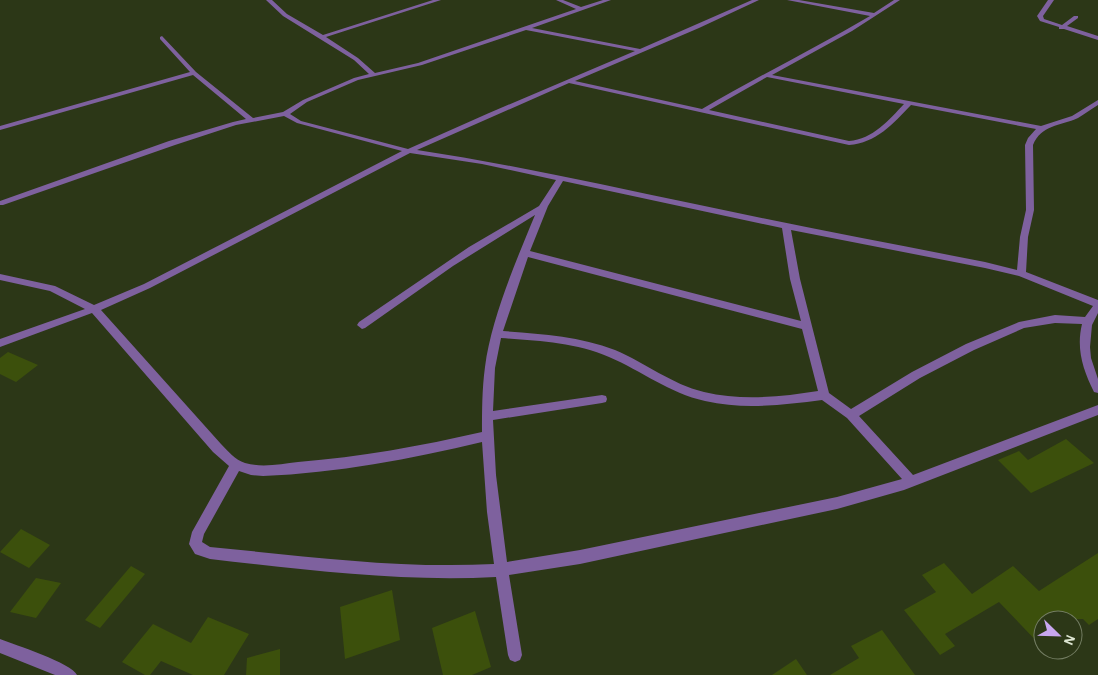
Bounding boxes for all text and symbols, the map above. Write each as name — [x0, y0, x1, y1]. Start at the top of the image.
north arrow — [1033, 610, 1083, 660]
text: N — [1061, 632, 1077, 647]

